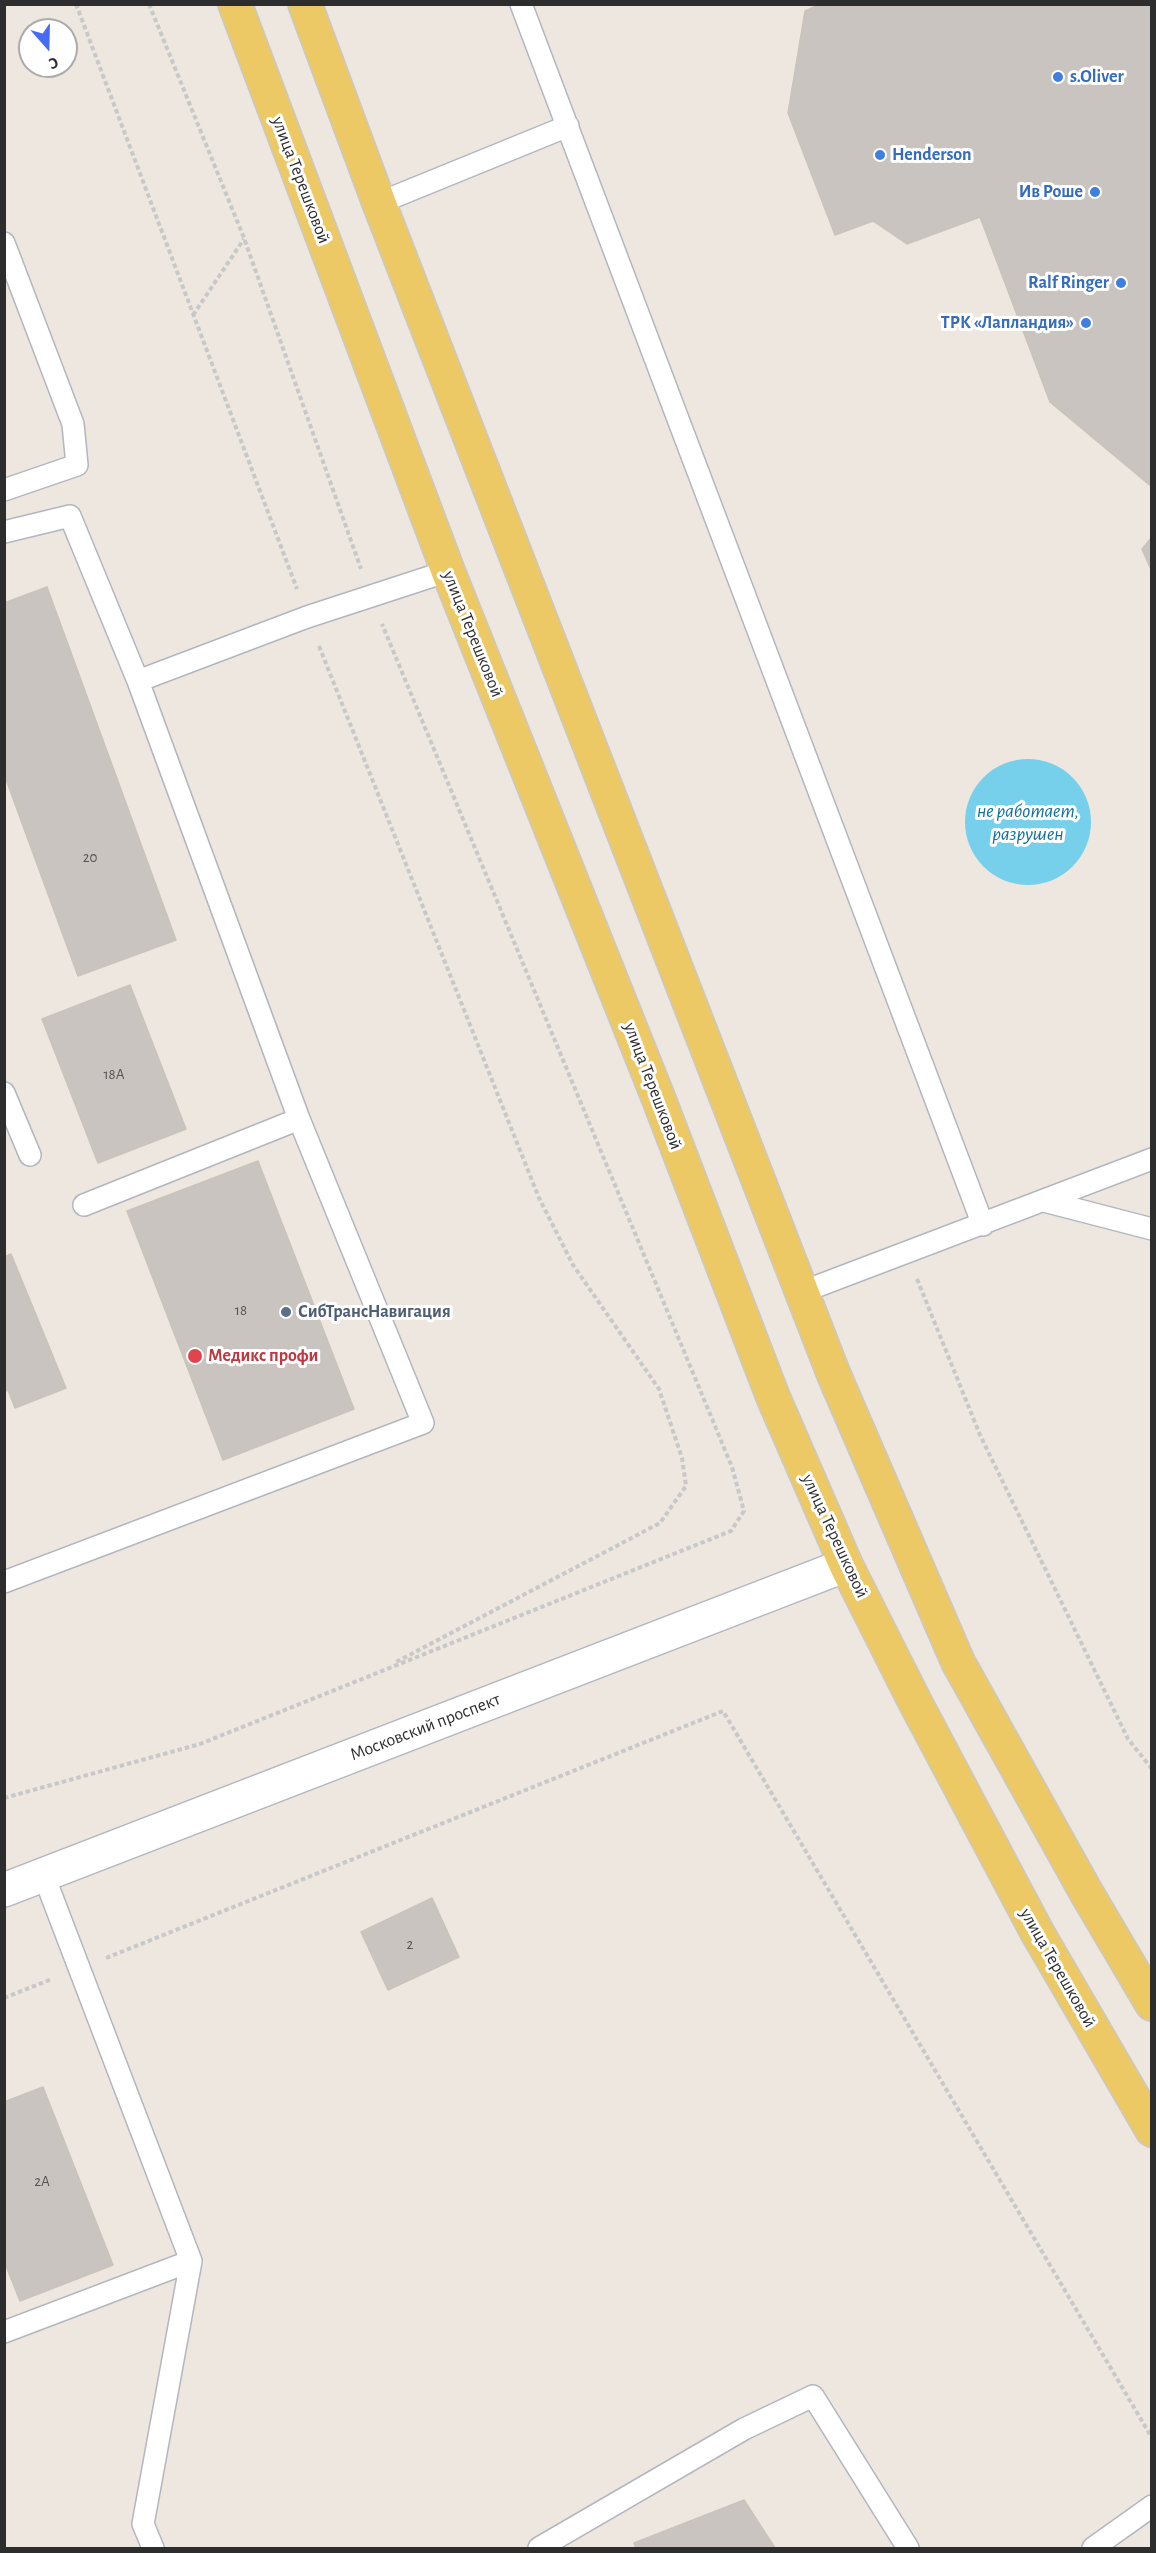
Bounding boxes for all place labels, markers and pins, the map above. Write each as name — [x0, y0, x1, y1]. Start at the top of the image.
place label: s.Oliver — [1070, 66, 1124, 88]
marker: s.Oliver — [1051, 70, 1065, 84]
place label: Henderson — [892, 144, 972, 166]
marker: Henderson — [873, 148, 887, 162]
place label: Ив Роше — [1019, 181, 1083, 203]
marker: Ив Роше — [1088, 185, 1102, 199]
place label: Ralf Ringer — [1028, 272, 1109, 294]
marker: Ralf Ringer — [1114, 276, 1128, 290]
place label: ТРК «Лапландия» — [941, 312, 1074, 334]
marker: ТРК «Лапландия» — [1079, 316, 1093, 330]
place label: СибТрансНавигация — [298, 1301, 451, 1323]
marker: СибТрансНавигация — [279, 1305, 293, 1319]
place label: Медикс профи — [208, 1345, 319, 1367]
marker: Медикс профи — [186, 1347, 204, 1365]

